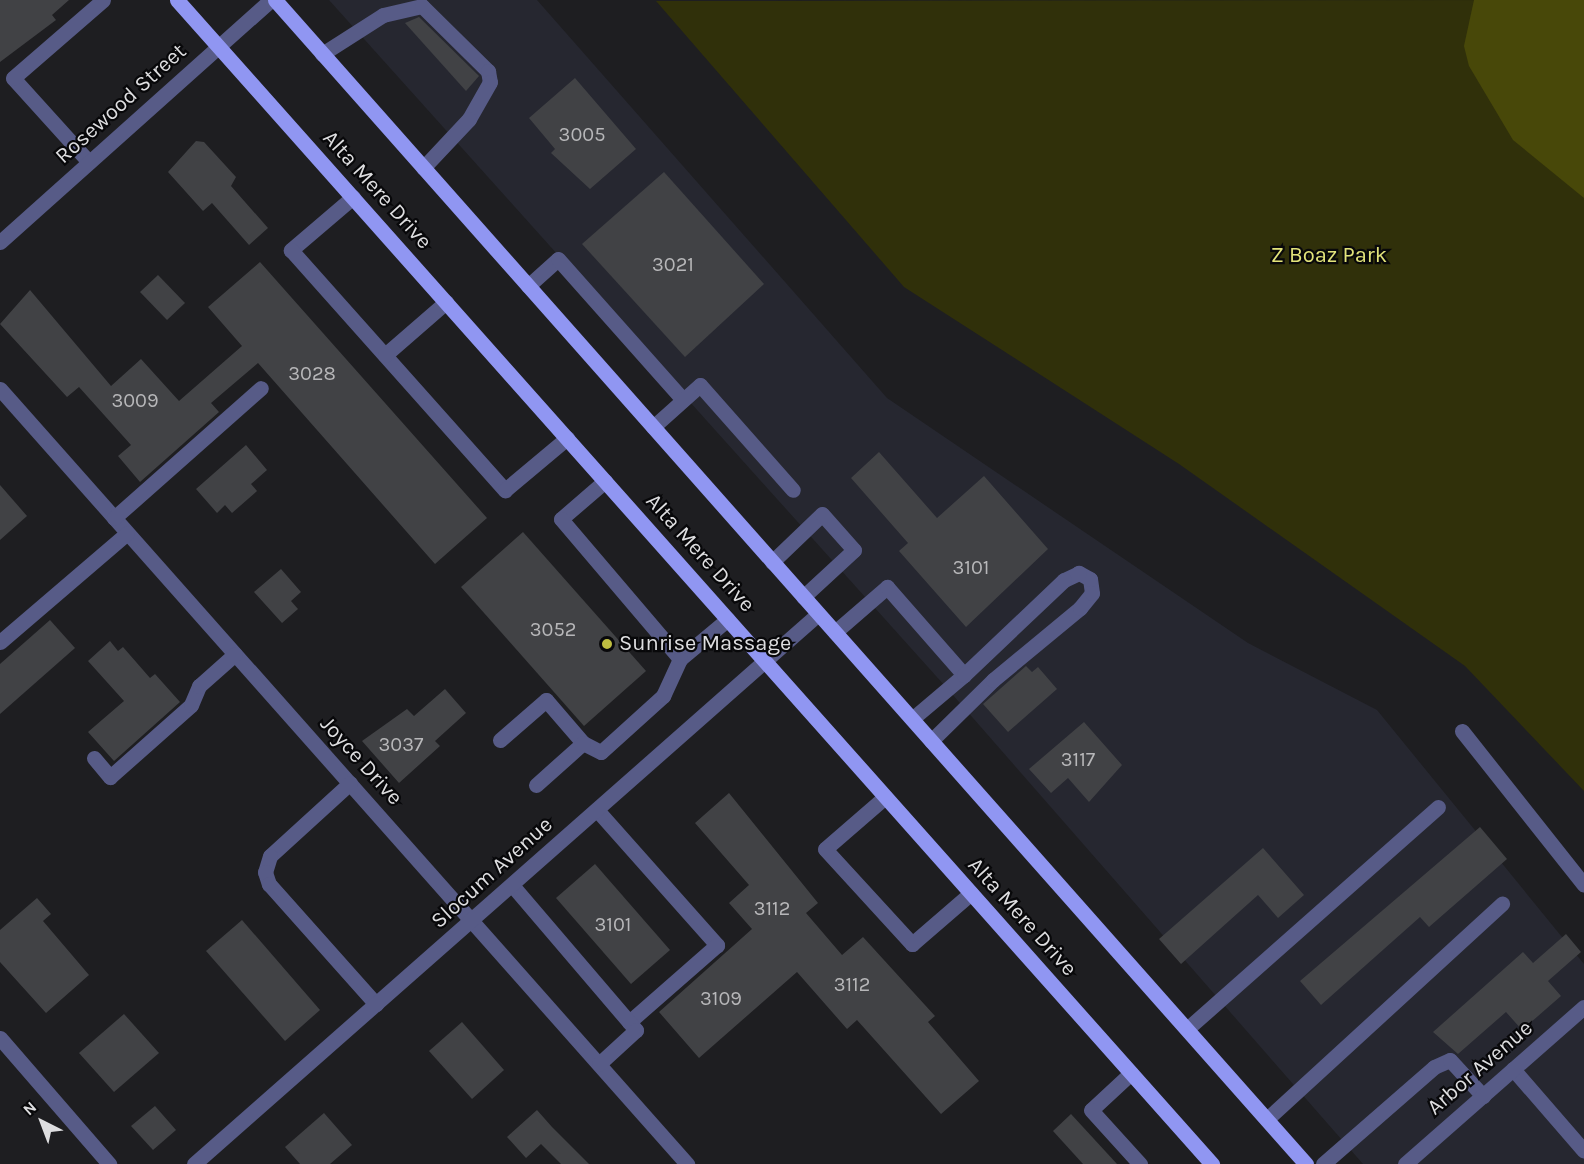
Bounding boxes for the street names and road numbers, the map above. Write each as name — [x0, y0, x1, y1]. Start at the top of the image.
street label: Rosewood Street — [50, 38, 192, 170]
street label: Alta Mere Drive — [317, 125, 437, 255]
street label: Alta Mere Drive — [640, 488, 760, 618]
street label: Joyce Drive — [314, 711, 408, 811]
street label: Slocum Avenue — [426, 812, 558, 934]
street label: Alta Mere Drive — [962, 852, 1082, 982]
street label: Arbor Avenue — [1422, 1015, 1538, 1121]

